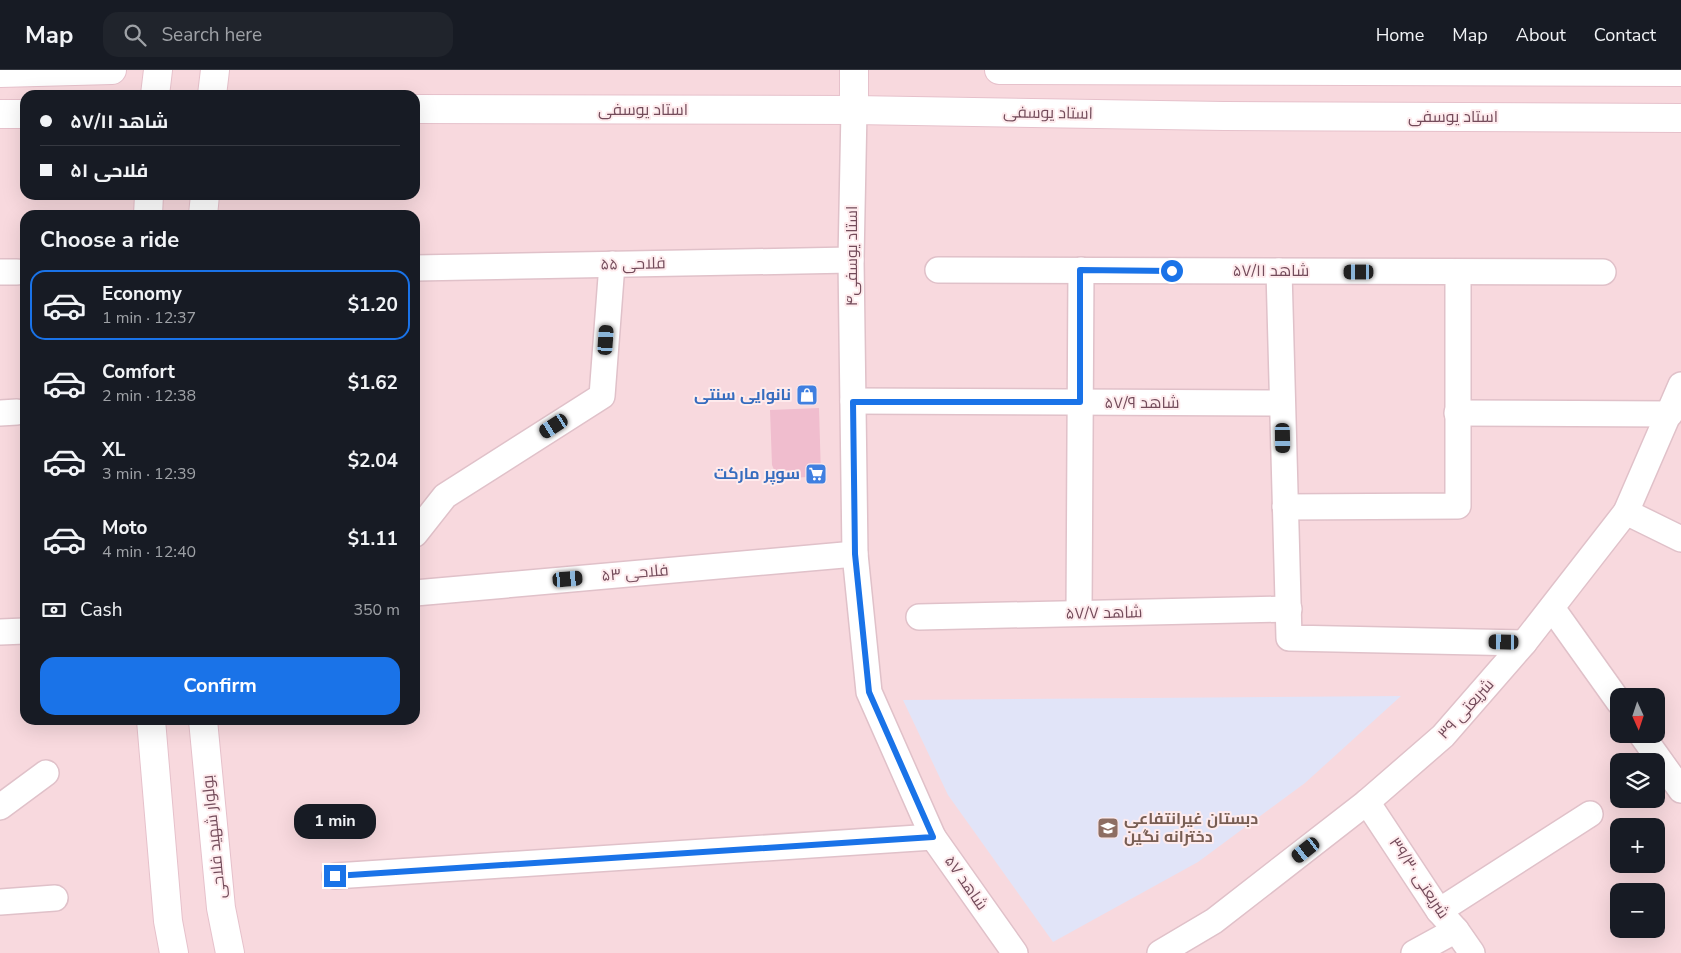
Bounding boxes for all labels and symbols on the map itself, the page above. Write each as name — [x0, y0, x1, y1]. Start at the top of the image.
street label: استاد یوسفی — [598, 99, 688, 121]
street label: استاد یوسفی — [1003, 101, 1093, 125]
street label: استاد یوسفی — [1408, 106, 1498, 128]
street label: استاد یوسفی۴ — [841, 206, 863, 306]
street label: فلاحی ۵۵ — [600, 252, 666, 276]
route start — [1161, 260, 1183, 282]
street label: شاهد ۵۷/۱۱ — [1233, 260, 1309, 282]
car — [1344, 265, 1374, 280]
car — [597, 325, 614, 355]
shop icon: نانوایی سنتی — [795, 383, 819, 407]
place label: نانوایی سنتی — [694, 384, 791, 406]
street label: شاهد ۵۷/۹ — [1105, 392, 1179, 414]
car — [537, 412, 570, 440]
car — [1275, 423, 1290, 453]
supermarket icon: سوپر مارکت — [804, 462, 828, 486]
place label: سوپر مارکت — [714, 463, 800, 485]
street label: فلاحی ۵۳ — [601, 559, 669, 587]
car — [552, 570, 583, 588]
street label: شاهد ۵۷/۷ — [1066, 601, 1142, 625]
car — [1488, 634, 1519, 650]
street label: شریعتی ۳۹ — [1433, 674, 1499, 744]
north arrow — [1610, 688, 1665, 742]
street label: بولوار شهید فلاحی — [197, 774, 231, 900]
callout: 1 min — [294, 804, 376, 838]
place label: دبستان غیرانتفاعی دخترانه نگین — [1124, 808, 1258, 848]
school or university icon: دبستان غیرانتفاعی دخترانه نگین — [1096, 816, 1120, 840]
street label: شریعتی ۳۹/۳۰ — [1384, 833, 1454, 923]
car — [1289, 835, 1322, 865]
street label: شاهد ۵۷ — [939, 851, 993, 915]
route end — [324, 865, 346, 887]

